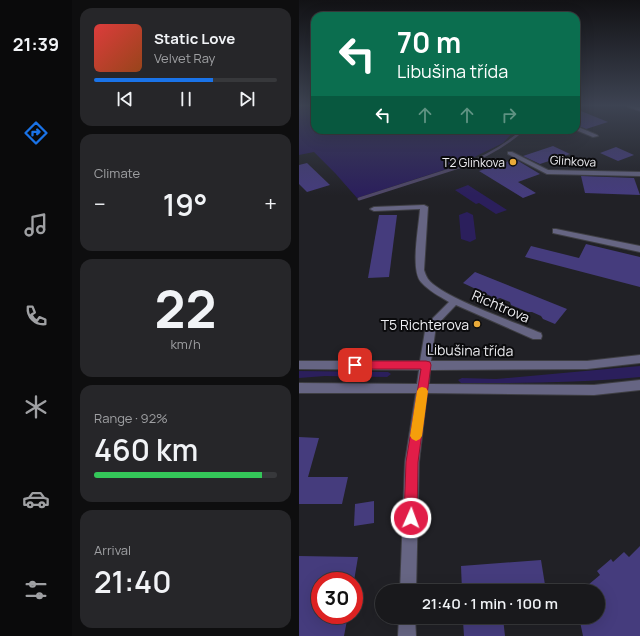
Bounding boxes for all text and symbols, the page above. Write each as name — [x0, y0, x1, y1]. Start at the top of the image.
text: 70 m — [397, 23, 461, 61]
text: Static Love — [154, 28, 235, 49]
icon: left — [331, 28, 383, 80]
text: 21:39 — [13, 32, 59, 56]
text: Velvet Ray — [154, 49, 215, 67]
text: Libušina třída — [397, 59, 508, 83]
icon: previous — [114, 88, 136, 110]
icon: pause — [175, 88, 197, 110]
icon: next — [236, 88, 258, 110]
icon: left — [372, 104, 394, 126]
icon: ahead — [414, 104, 436, 126]
icon: ahead — [456, 104, 478, 126]
icon: right — [498, 104, 520, 126]
icon: directions — [22, 119, 50, 147]
street label: Glinkova — [549, 151, 597, 171]
place label: T2 Glinkova — [442, 154, 505, 171]
marker: T2 Glinkova — [508, 157, 518, 167]
text: Climate — [94, 164, 140, 182]
text: 19° — [163, 184, 208, 225]
text: − — [94, 189, 106, 219]
text: + — [264, 189, 277, 219]
icon: music — [22, 211, 50, 239]
text: 22 — [155, 273, 216, 344]
street label: Richtrova — [469, 285, 533, 327]
icon: phone — [22, 302, 50, 330]
place label: T5 Richterova — [381, 315, 469, 334]
marker: T5 Richterova — [472, 319, 482, 329]
text: km/h — [170, 335, 201, 353]
street label: Libušina třída — [427, 340, 513, 360]
pin — [338, 348, 372, 382]
icon: arrive — [344, 354, 366, 376]
icon: climate — [22, 393, 50, 421]
text: Range · 92% — [94, 409, 168, 427]
text: 460 km — [94, 429, 198, 470]
icon: car — [22, 485, 50, 513]
position arrow — [390, 497, 432, 539]
text: Arrival — [94, 541, 131, 559]
text: 21:40 — [94, 561, 171, 602]
speed limit sign: 30 — [311, 572, 363, 624]
icon: filters — [22, 576, 50, 604]
text: 21:40 · 1 min · 100 m — [422, 593, 558, 614]

